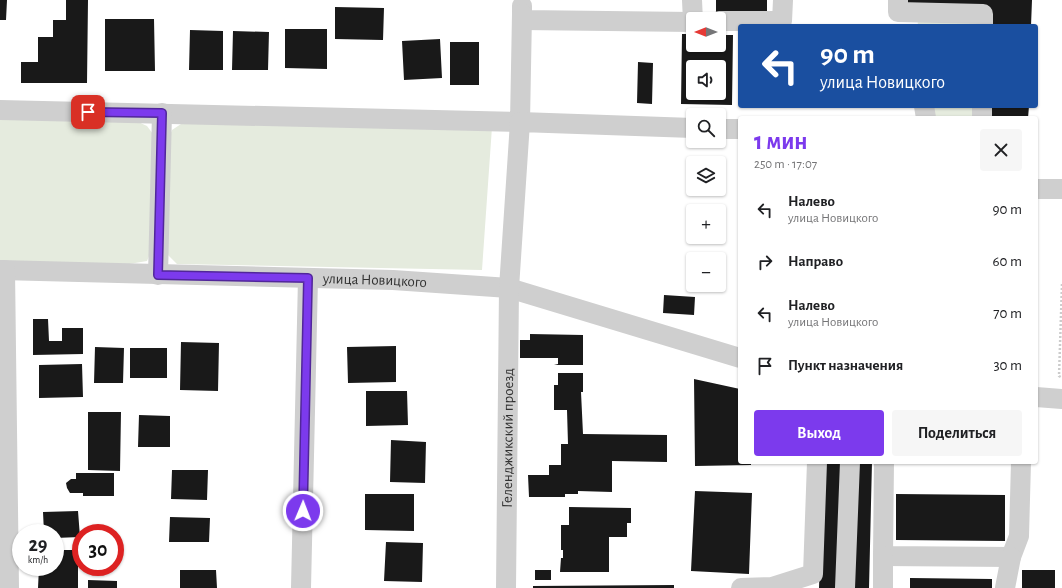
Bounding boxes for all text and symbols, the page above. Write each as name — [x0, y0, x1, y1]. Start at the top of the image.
north arrow — [686, 12, 726, 52]
map controls — [686, 12, 726, 292]
icon: left — [754, 40, 806, 92]
text: 90 m — [820, 41, 875, 69]
button: sound — [686, 60, 726, 100]
text: улица Новицкого — [820, 74, 945, 92]
pin — [71, 95, 105, 129]
icon: arrive — [77, 101, 99, 123]
button: search — [686, 108, 726, 148]
button: close — [980, 129, 1022, 171]
text: 1 мин — [754, 130, 808, 154]
button: layers — [686, 156, 726, 196]
text: 250 m · 17:07 — [754, 158, 817, 171]
text: Налево — [788, 194, 835, 209]
icon: left — [754, 199, 776, 221]
text: 90 m — [993, 202, 1022, 217]
button: + — [686, 204, 726, 244]
text: улица Новицкого — [788, 212, 878, 225]
icon: right — [754, 251, 776, 273]
button: − — [686, 252, 726, 292]
text: Направо — [788, 254, 843, 269]
text: 60 m — [993, 254, 1022, 269]
street label: улица Новицкого — [322, 271, 427, 290]
text: Налево — [788, 298, 835, 313]
icon: left — [754, 303, 776, 325]
text: 70 m — [993, 306, 1022, 321]
text: улица Новицкого — [788, 316, 878, 329]
icon: arrive — [754, 355, 776, 377]
text: Пункт назначения — [788, 358, 903, 373]
text: 30 m — [993, 358, 1022, 373]
street label: Геленджикский проезд — [500, 368, 516, 508]
button: Выход — [754, 410, 884, 456]
button: Поделиться — [892, 410, 1022, 456]
position arrow — [282, 490, 324, 532]
speed limit sign: 30 — [72, 524, 124, 576]
text: 29 — [28, 535, 48, 555]
text: km/h — [28, 555, 48, 565]

